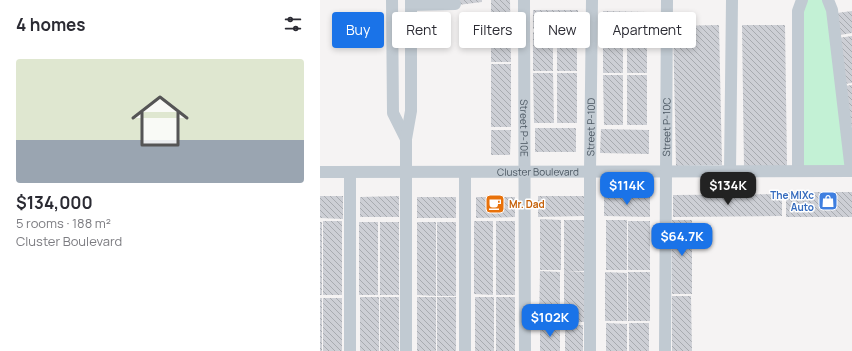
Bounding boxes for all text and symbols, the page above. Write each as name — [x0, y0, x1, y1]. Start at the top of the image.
chip: Buy — [332, 12, 384, 48]
chip: Rent — [392, 12, 451, 48]
chip: Filters — [459, 12, 526, 48]
chip: New — [534, 12, 590, 48]
chip: Apartment — [598, 12, 696, 48]
text: 4 homes — [16, 13, 85, 36]
icon: filters — [282, 13, 304, 35]
icon: home — [124, 85, 196, 157]
street label: Street P-10D — [583, 97, 598, 156]
street label: Street P-10C — [659, 98, 673, 156]
street label: Street P-10E — [517, 99, 531, 157]
street label: Cluster Boulevard — [497, 165, 579, 179]
pin: $114K — [599, 172, 655, 206]
pin: $134K — [700, 172, 756, 206]
text: $114K — [609, 176, 645, 194]
text: $134K — [709, 176, 747, 194]
place label: The MIXc Auto — [770, 188, 814, 214]
shop icon: The MIXc Auto — [817, 190, 839, 212]
text: $134,000 — [16, 191, 93, 214]
cafe icon: Mr. Dad — [484, 193, 506, 215]
place label: Mr. Dad — [509, 197, 545, 211]
text: 5 rooms · 188 m² — [16, 214, 111, 232]
pin: $64.7K — [649, 223, 715, 257]
text: $64.7K — [660, 227, 704, 245]
text: Cluster Boulevard — [16, 232, 122, 250]
pin: $102K — [522, 304, 578, 338]
text: $102K — [531, 308, 569, 326]

